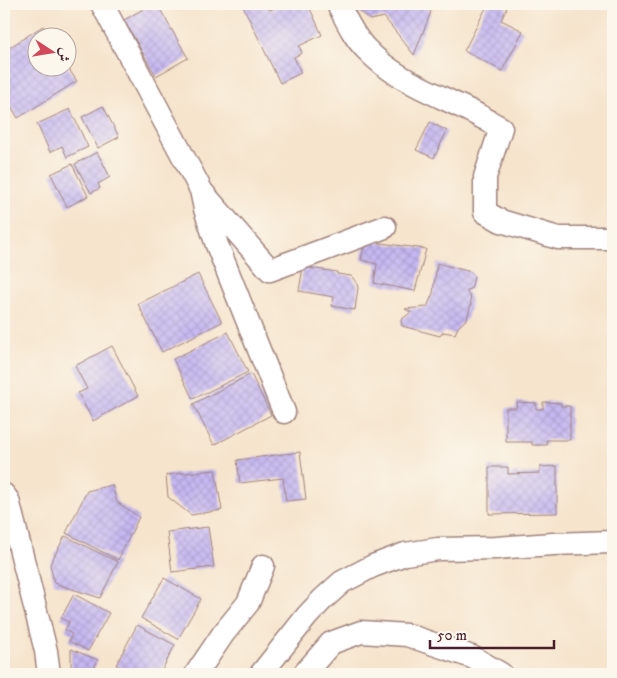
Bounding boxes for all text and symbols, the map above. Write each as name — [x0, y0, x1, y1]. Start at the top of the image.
north arrow — [28, 28, 78, 78]
text: ش — [53, 46, 74, 63]
scale bar — [430, 618, 553, 650]
text: 50 m — [437, 626, 467, 645]

